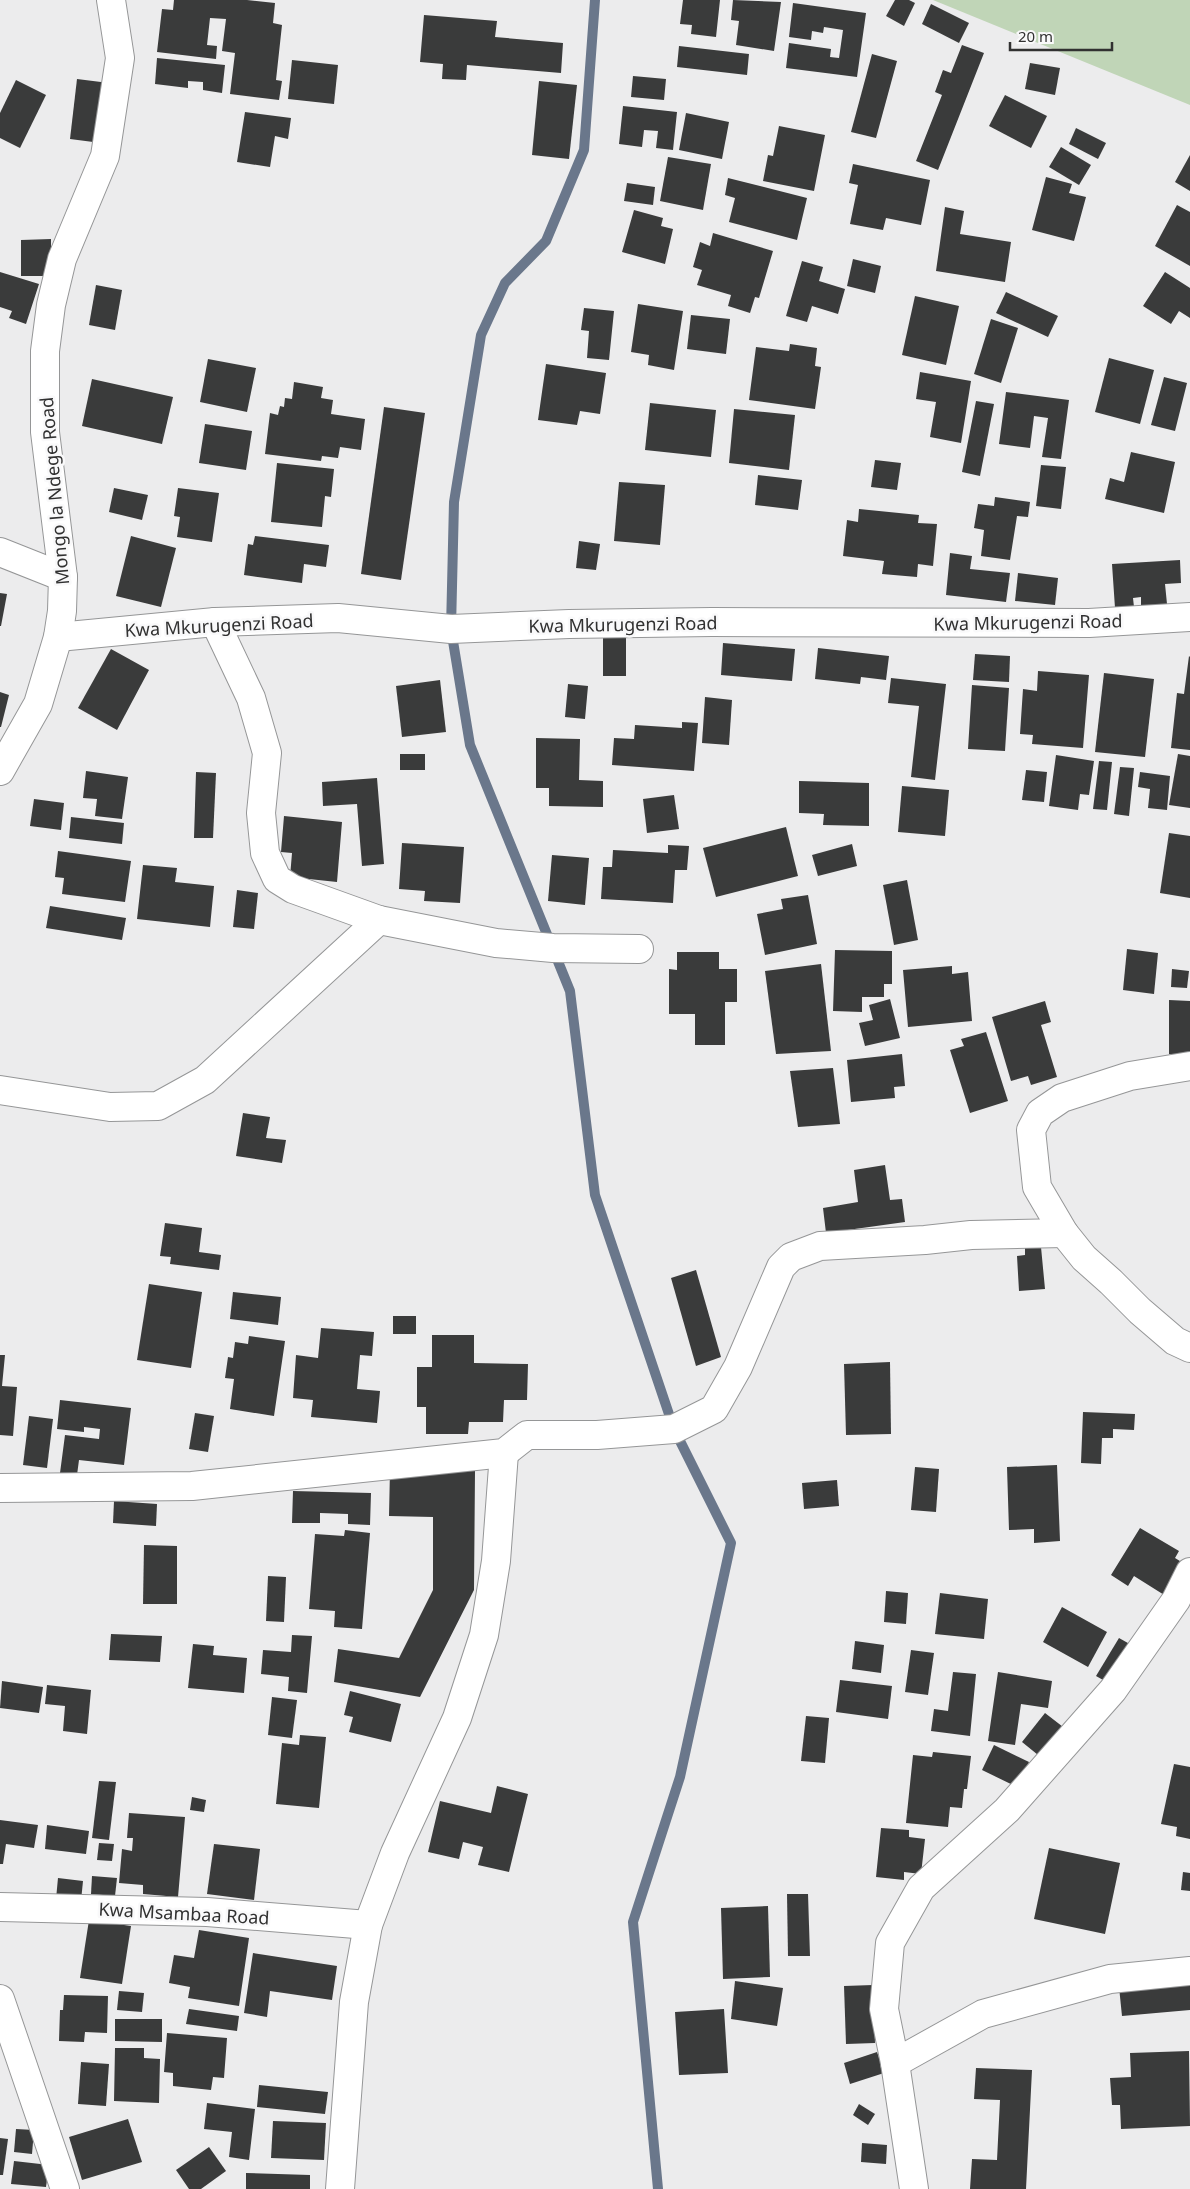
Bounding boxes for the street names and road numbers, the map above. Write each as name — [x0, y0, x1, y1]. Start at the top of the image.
street label: Mongo la Ndege Road — [34, 396, 74, 586]
street label: Kwa Mkurugenzi Road — [124, 608, 314, 642]
street label: Kwa Mkurugenzi Road — [933, 608, 1123, 636]
street label: Kwa Mkurugenzi Road — [528, 610, 718, 638]
street label: Kwa Msambaa Road — [98, 1897, 270, 1929]

